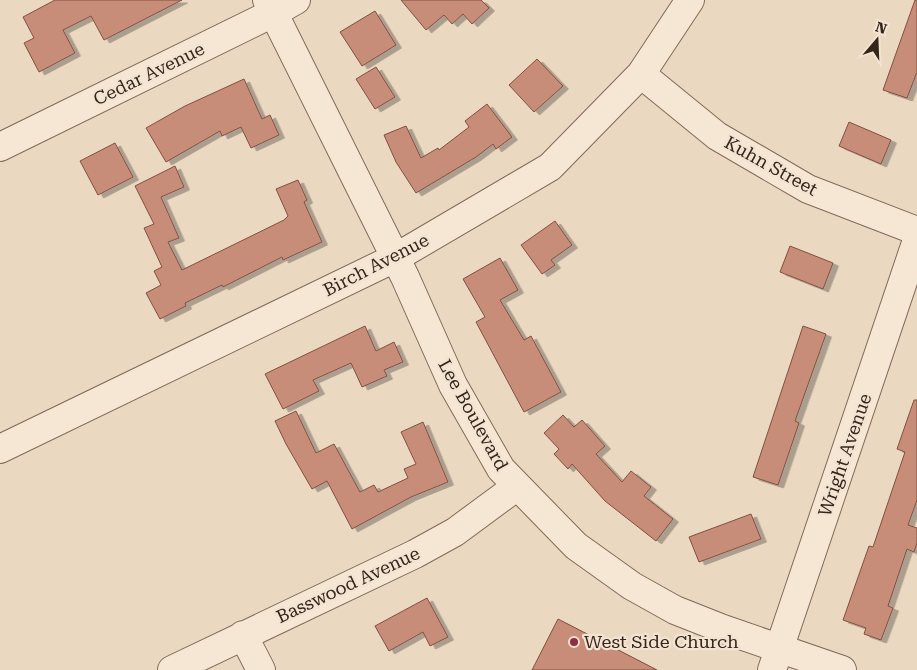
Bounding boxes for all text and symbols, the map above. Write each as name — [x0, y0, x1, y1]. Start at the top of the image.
north arrow — [852, 15, 902, 65]
text: N — [874, 18, 889, 37]
street label: Cedar Avenue — [90, 38, 208, 109]
street label: Kuhn Street — [721, 131, 822, 200]
street label: Birch Avenue — [319, 229, 432, 300]
street label: Lee Boulevard — [434, 355, 513, 474]
street label: Wright Avenue — [814, 390, 875, 519]
street label: Basswood Avenue — [273, 542, 423, 627]
place label: West Side Church — [584, 631, 739, 652]
marker: West Side Church — [568, 636, 580, 648]

